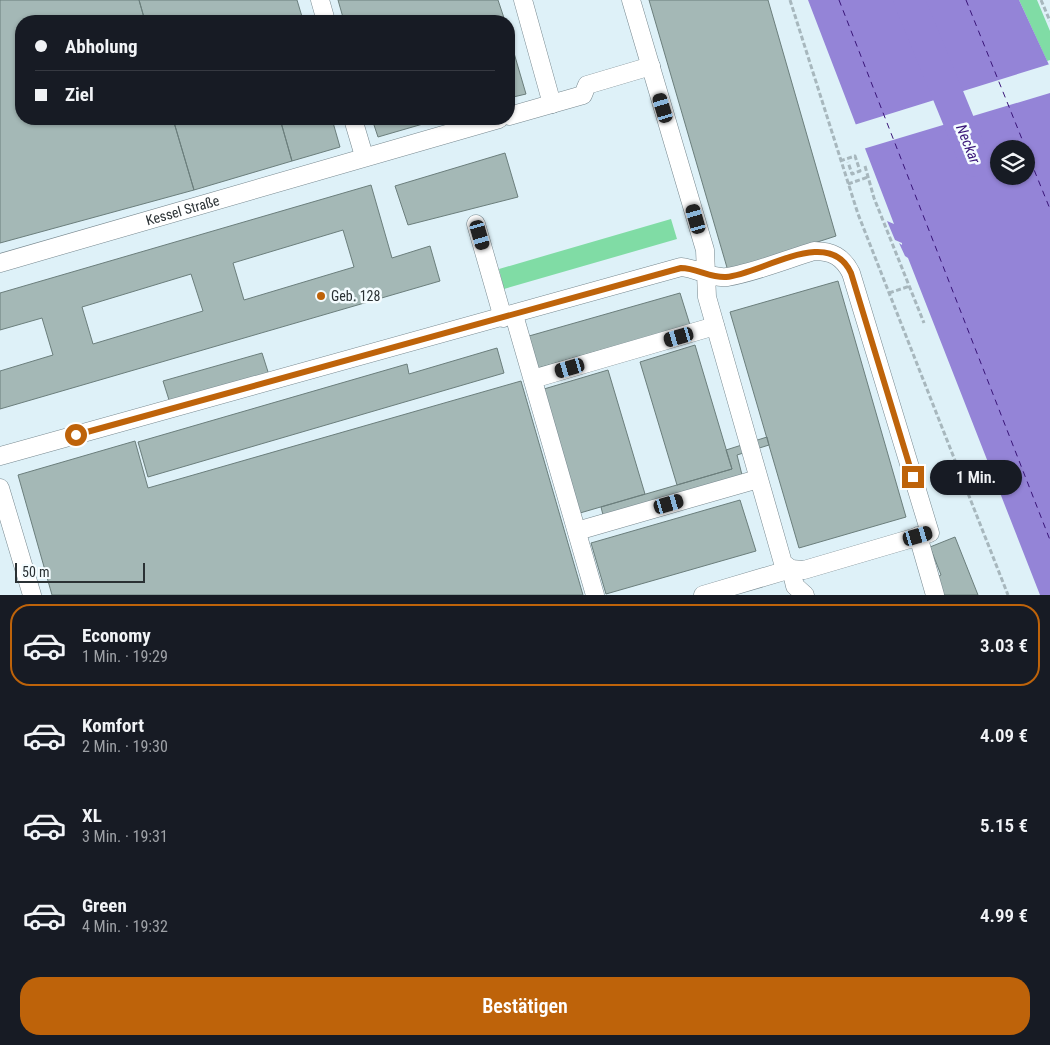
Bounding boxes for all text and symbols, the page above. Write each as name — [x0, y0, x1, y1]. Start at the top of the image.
text: Abholung — [65, 35, 138, 58]
text: Ziel — [65, 83, 94, 106]
car — [651, 91, 674, 125]
water label: Neckar — [952, 122, 984, 167]
map controls — [990, 140, 1035, 185]
button: layers — [990, 140, 1035, 185]
street label: Kessel Straße — [144, 192, 222, 229]
car — [684, 203, 707, 235]
car — [468, 219, 491, 251]
place label: Geb. 128 — [331, 288, 380, 304]
marker: Geb. 128 — [315, 290, 327, 302]
car — [662, 326, 695, 348]
car — [553, 357, 586, 379]
route start — [65, 424, 87, 446]
callout: 1 Min. — [930, 460, 1023, 494]
route end — [902, 466, 924, 488]
text: 1 Min. — [956, 468, 996, 487]
car — [652, 493, 685, 515]
car — [901, 525, 934, 547]
scale bar — [15, 560, 145, 583]
text: 50 m — [22, 564, 50, 580]
icon: car — [22, 623, 67, 668]
text: Economy — [82, 624, 151, 647]
text: 3.03 € — [980, 634, 1028, 657]
text: 1 Min. · 19:29 — [82, 647, 168, 666]
icon: car — [22, 713, 67, 758]
text: Komfort — [82, 714, 144, 737]
text: 4.09 € — [980, 724, 1028, 747]
text: 2 Min. · 19:30 — [82, 737, 168, 756]
icon: car — [22, 803, 67, 848]
text: XL — [82, 804, 102, 827]
text: 5.15 € — [980, 814, 1028, 837]
text: 3 Min. · 19:31 — [82, 827, 168, 846]
icon: car — [22, 893, 67, 938]
text: Green — [82, 894, 127, 917]
text: 4.99 € — [980, 904, 1028, 927]
text: 4 Min. · 19:32 — [82, 917, 168, 936]
button: Bestätigen — [20, 977, 1030, 1035]

